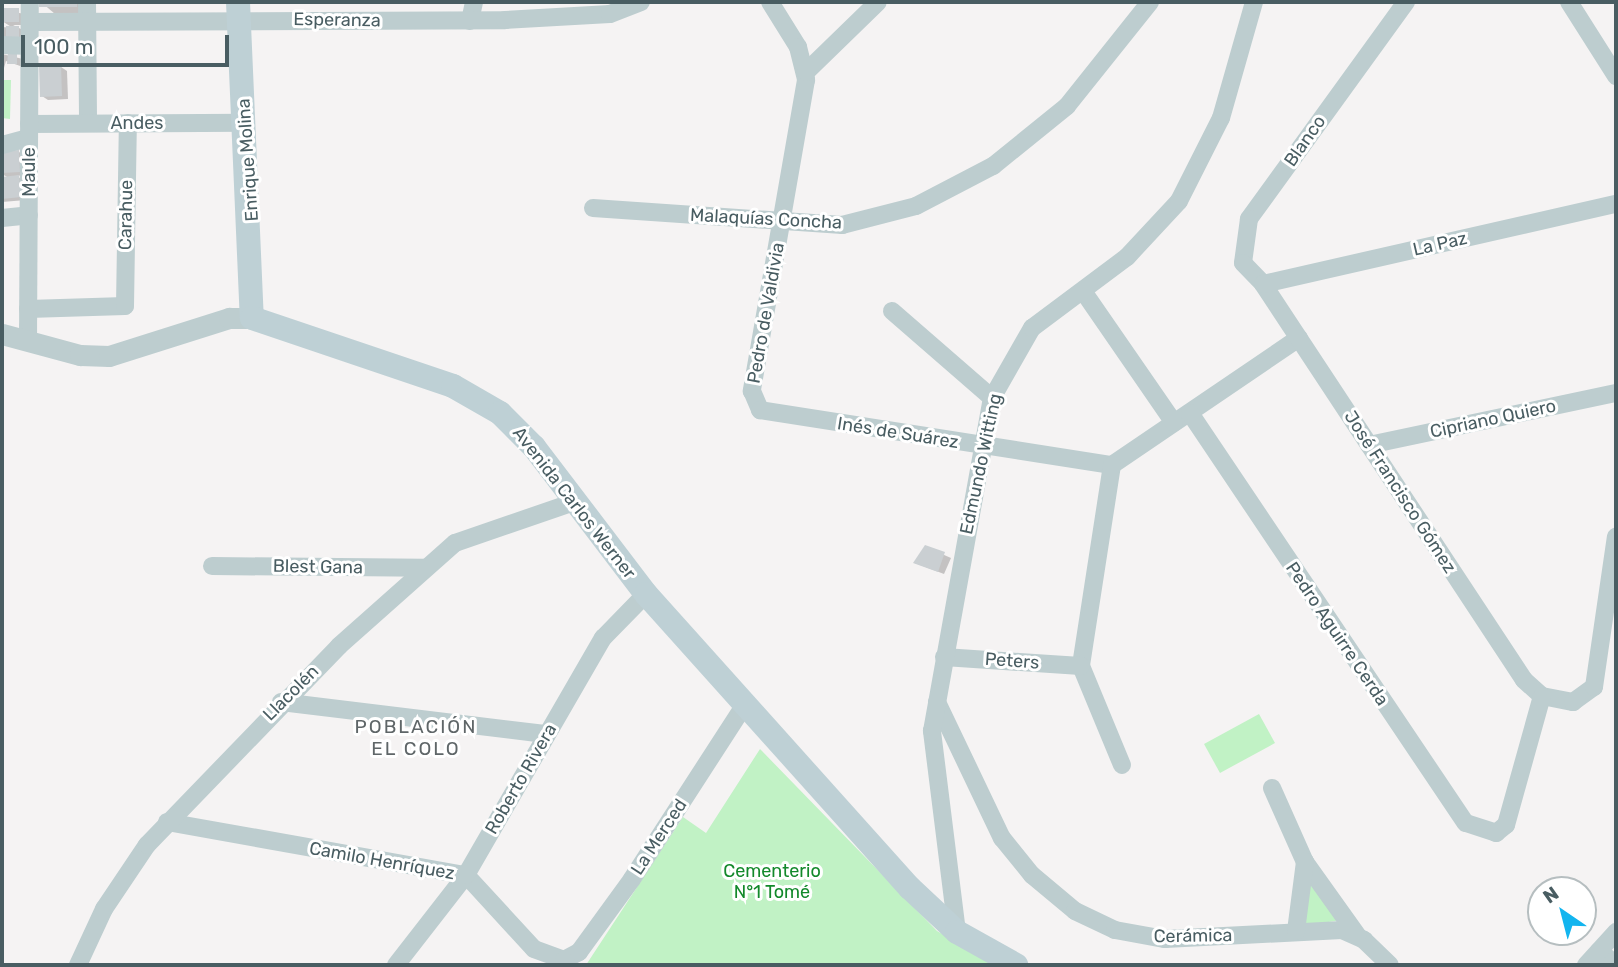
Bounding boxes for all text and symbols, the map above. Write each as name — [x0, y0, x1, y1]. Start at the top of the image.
street label: Esperanza — [293, 8, 381, 32]
scale bar — [24, 21, 233, 65]
text: 100 m — [34, 34, 93, 59]
street label: Enrique Molina — [233, 98, 263, 222]
street label: Blanco — [1280, 111, 1330, 171]
street label: Andes — [111, 112, 163, 134]
street label: Maule — [18, 147, 40, 197]
street label: Carahue — [115, 180, 137, 250]
street label: Malaquías Concha — [690, 204, 842, 234]
street label: La Paz — [1411, 227, 1469, 261]
street label: Pedro de Valdivia — [743, 241, 789, 385]
street label: Edmundo Witting — [956, 392, 1006, 536]
street label: Cipriano Quiero — [1428, 395, 1558, 443]
street label: José Francisco Gómez — [1339, 407, 1461, 577]
street label: Inés de Suárez — [836, 413, 960, 453]
street label: Avenida Carlos Werner — [508, 423, 640, 583]
street label: Blest Gana — [273, 555, 363, 579]
street label: Pedro Aguirre Cerda — [1281, 558, 1393, 710]
street label: Peters — [984, 648, 1040, 674]
street label: Llacolén — [259, 661, 323, 725]
district label: POBLACIÓN EL COLO — [356, 716, 476, 760]
street label: Roberto Rivera — [481, 720, 561, 838]
street label: La Merced — [626, 795, 692, 879]
street label: Camilo Henríquez — [308, 838, 456, 884]
park label: Cementerio N°1 Tomé — [723, 861, 821, 903]
north arrow — [1527, 876, 1597, 946]
text: N — [1539, 882, 1563, 908]
street label: Cerámica — [1153, 925, 1233, 947]

